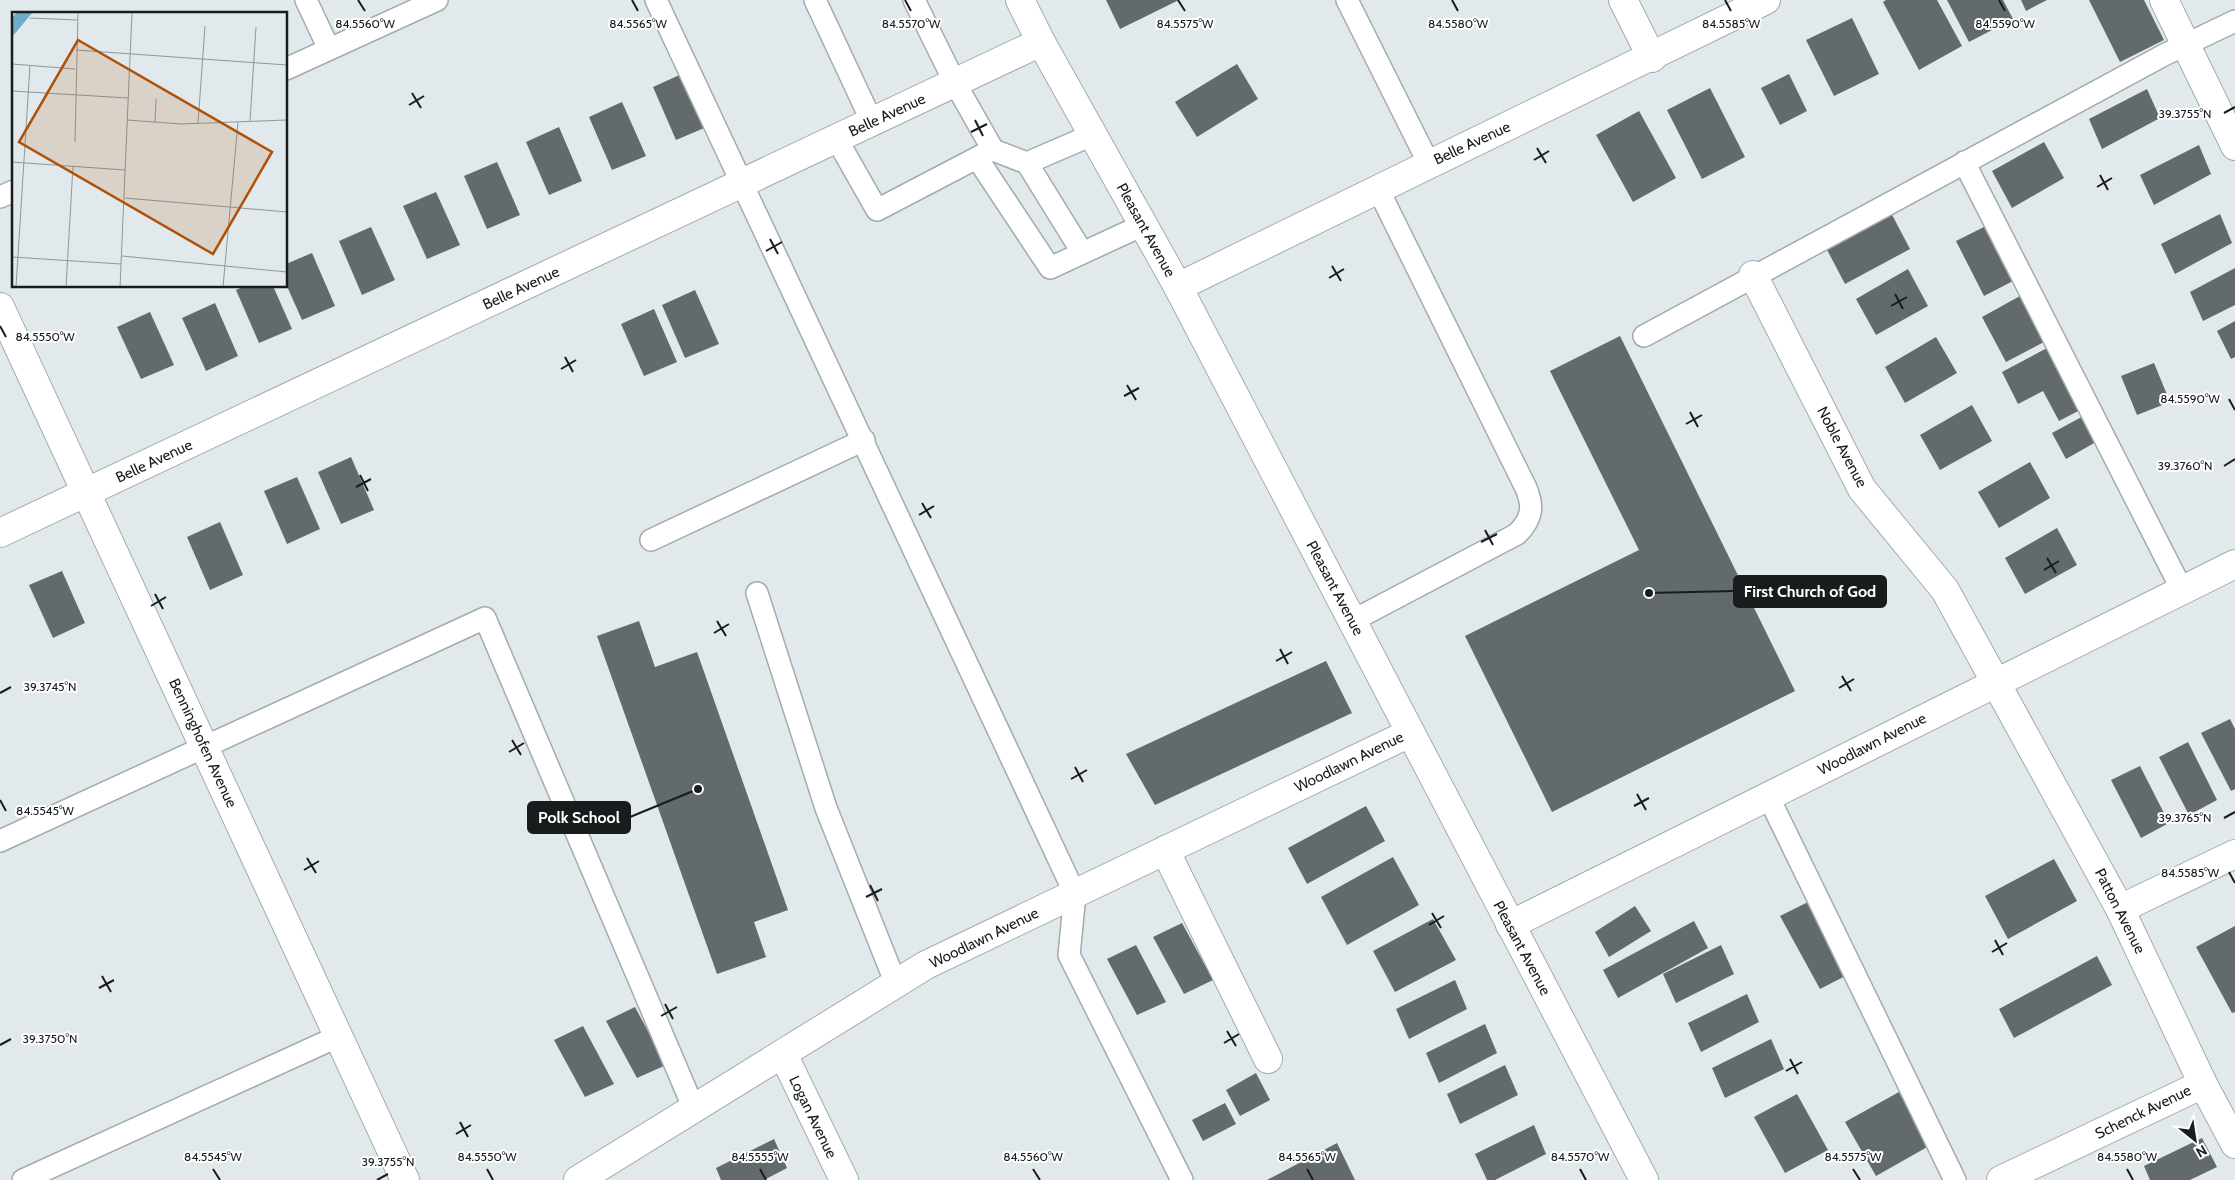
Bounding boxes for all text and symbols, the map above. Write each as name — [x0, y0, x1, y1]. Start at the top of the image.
inset map — [12, 12, 288, 288]
text: 84.5560°W — [335, 16, 395, 31]
text: 84.5565°W — [609, 16, 667, 31]
text: 84.5570°W — [882, 16, 941, 31]
text: 84.5575°W — [1157, 16, 1214, 31]
text: 84.5580°W — [1428, 16, 1489, 31]
text: 84.5585°W — [1702, 16, 1761, 31]
text: 84.5590°W — [1975, 16, 2035, 31]
street label: Belle Avenue — [846, 89, 928, 141]
text: 39.3755°N — [2159, 106, 2212, 121]
street label: Belle Avenue — [1431, 117, 1513, 169]
street label: Pleasant Avenue — [1113, 180, 1179, 280]
street label: Belle Avenue — [480, 262, 562, 314]
text: 84.5550°W — [15, 329, 75, 344]
text: 84.5590°W — [2160, 391, 2220, 406]
street label: Noble Avenue — [1813, 403, 1871, 491]
street label: Belle Avenue — [113, 435, 195, 487]
text: 39.3760°N — [2158, 458, 2212, 473]
street label: Pleasant Avenue — [1303, 538, 1368, 639]
callout: First Church of God — [1734, 576, 1886, 607]
text: First Church of God — [1744, 582, 1876, 601]
street label: Benninghofen Avenue — [165, 675, 241, 811]
text: 39.3745°N — [23, 679, 77, 694]
street label: Woodlawn Avenue — [1815, 709, 1929, 779]
street label: Woodlawn Avenue — [1291, 728, 1407, 796]
callout: Polk School — [528, 802, 630, 833]
text: 84.5545°W — [16, 803, 75, 818]
text: Polk School — [538, 808, 620, 827]
text: 39.3765°N — [2158, 810, 2212, 825]
street label: Patton Avenue — [2091, 865, 2149, 957]
text: 84.5585°W — [2161, 865, 2220, 880]
street label: Pleasant Avenue — [1490, 898, 1555, 999]
street label: Woodlawn Avenue — [926, 904, 1042, 972]
text: 39.3750°N — [23, 1031, 77, 1046]
street label: Logan Avenue — [785, 1073, 841, 1162]
street label: Schenck Avenue — [2092, 1081, 2194, 1143]
north arrow — [2170, 1115, 2220, 1165]
text: N — [2193, 1141, 2210, 1162]
text: 84.5545°W — [184, 1149, 243, 1164]
text: 84.5550°W — [457, 1149, 517, 1164]
text: 84.5555°W — [731, 1149, 789, 1164]
text: 84.5560°W — [1003, 1149, 1063, 1164]
text: 84.5565°W — [1278, 1149, 1336, 1164]
text: 84.5570°W — [1551, 1149, 1610, 1164]
text: 84.5575°W — [1825, 1149, 1882, 1164]
text: 84.5580°W — [2097, 1149, 2158, 1164]
text: 39.3755°N — [362, 1154, 415, 1169]

